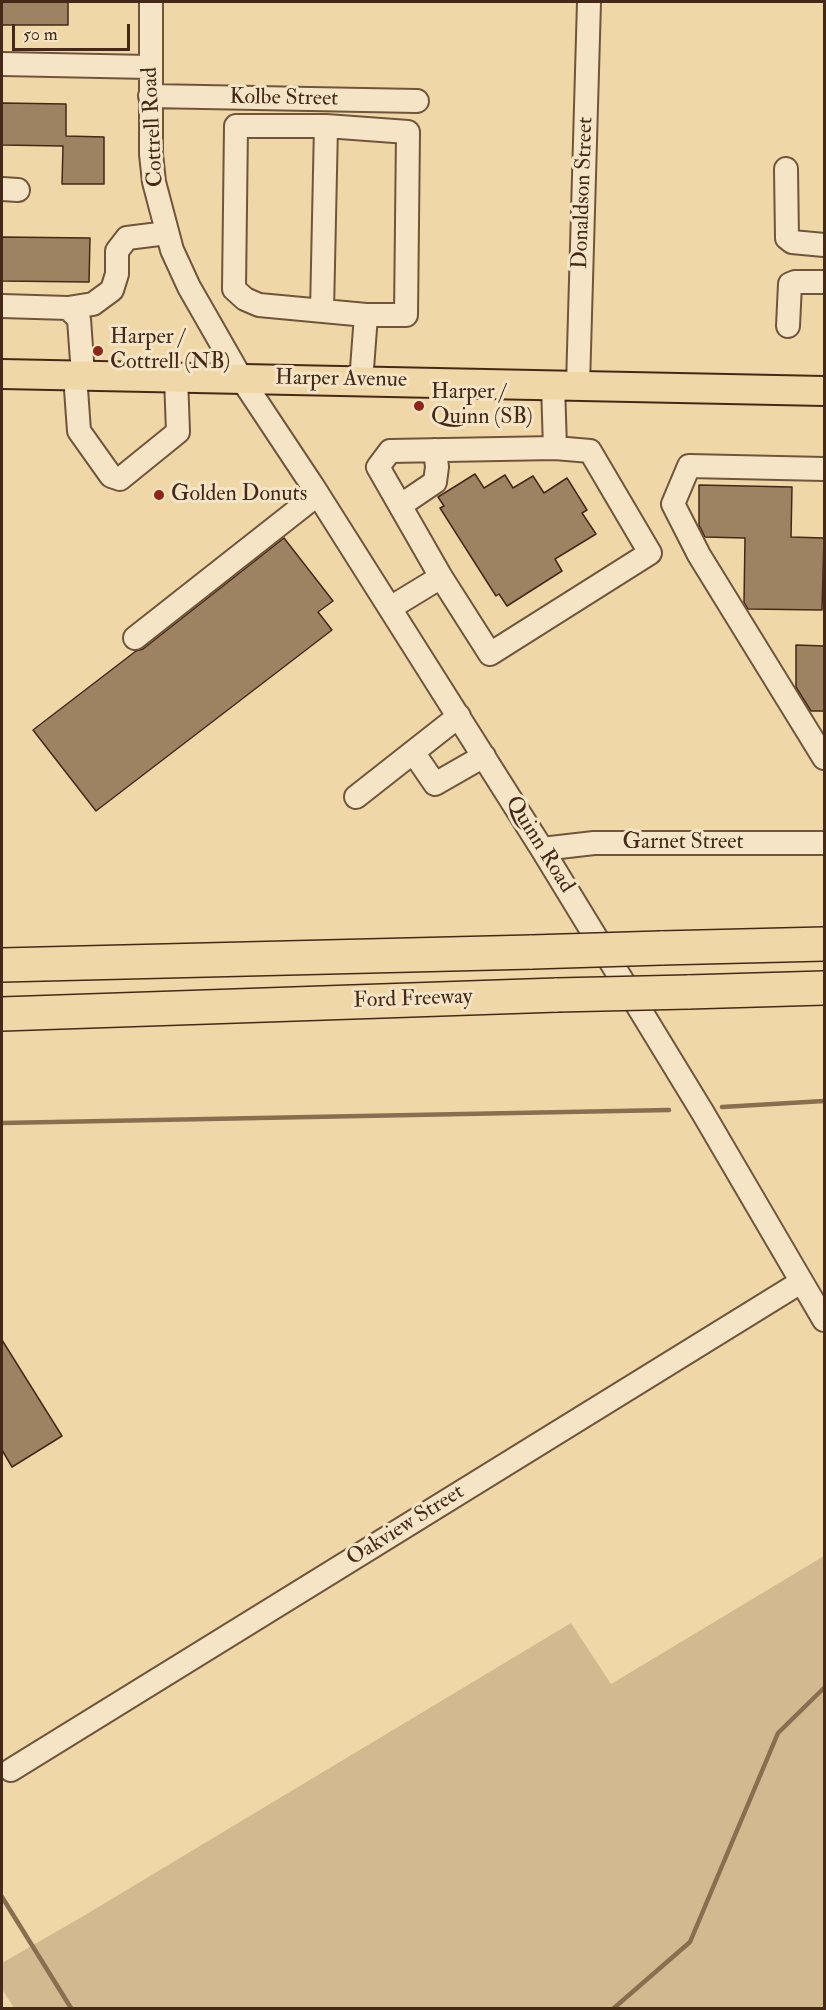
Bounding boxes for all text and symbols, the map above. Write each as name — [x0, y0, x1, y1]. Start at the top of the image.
scale bar — [15, 12, 134, 50]
text: 50 m — [23, 23, 58, 46]
street label: Cottrell Road — [138, 66, 170, 188]
street label: Kolbe Street — [229, 85, 339, 113]
street label: Donaldson Street — [568, 116, 600, 270]
place label: Harper / Cottrell (NB) — [110, 325, 230, 376]
marker: Harper / Cottrell (NB) — [91, 344, 105, 358]
street label: Harper Avenue — [275, 366, 407, 394]
place label: Harper / Quinn (SB) — [431, 380, 533, 432]
marker: Harper / Quinn (SB) — [412, 399, 426, 413]
place label: Golden Donuts — [171, 482, 307, 508]
marker: Golden Donuts — [152, 488, 166, 502]
street label: Quinn Road — [499, 792, 579, 898]
street label: Garnet Street — [622, 830, 744, 856]
street label: Ford Freeway — [353, 985, 473, 1015]
street label: Oakview Street — [343, 1480, 469, 1572]

